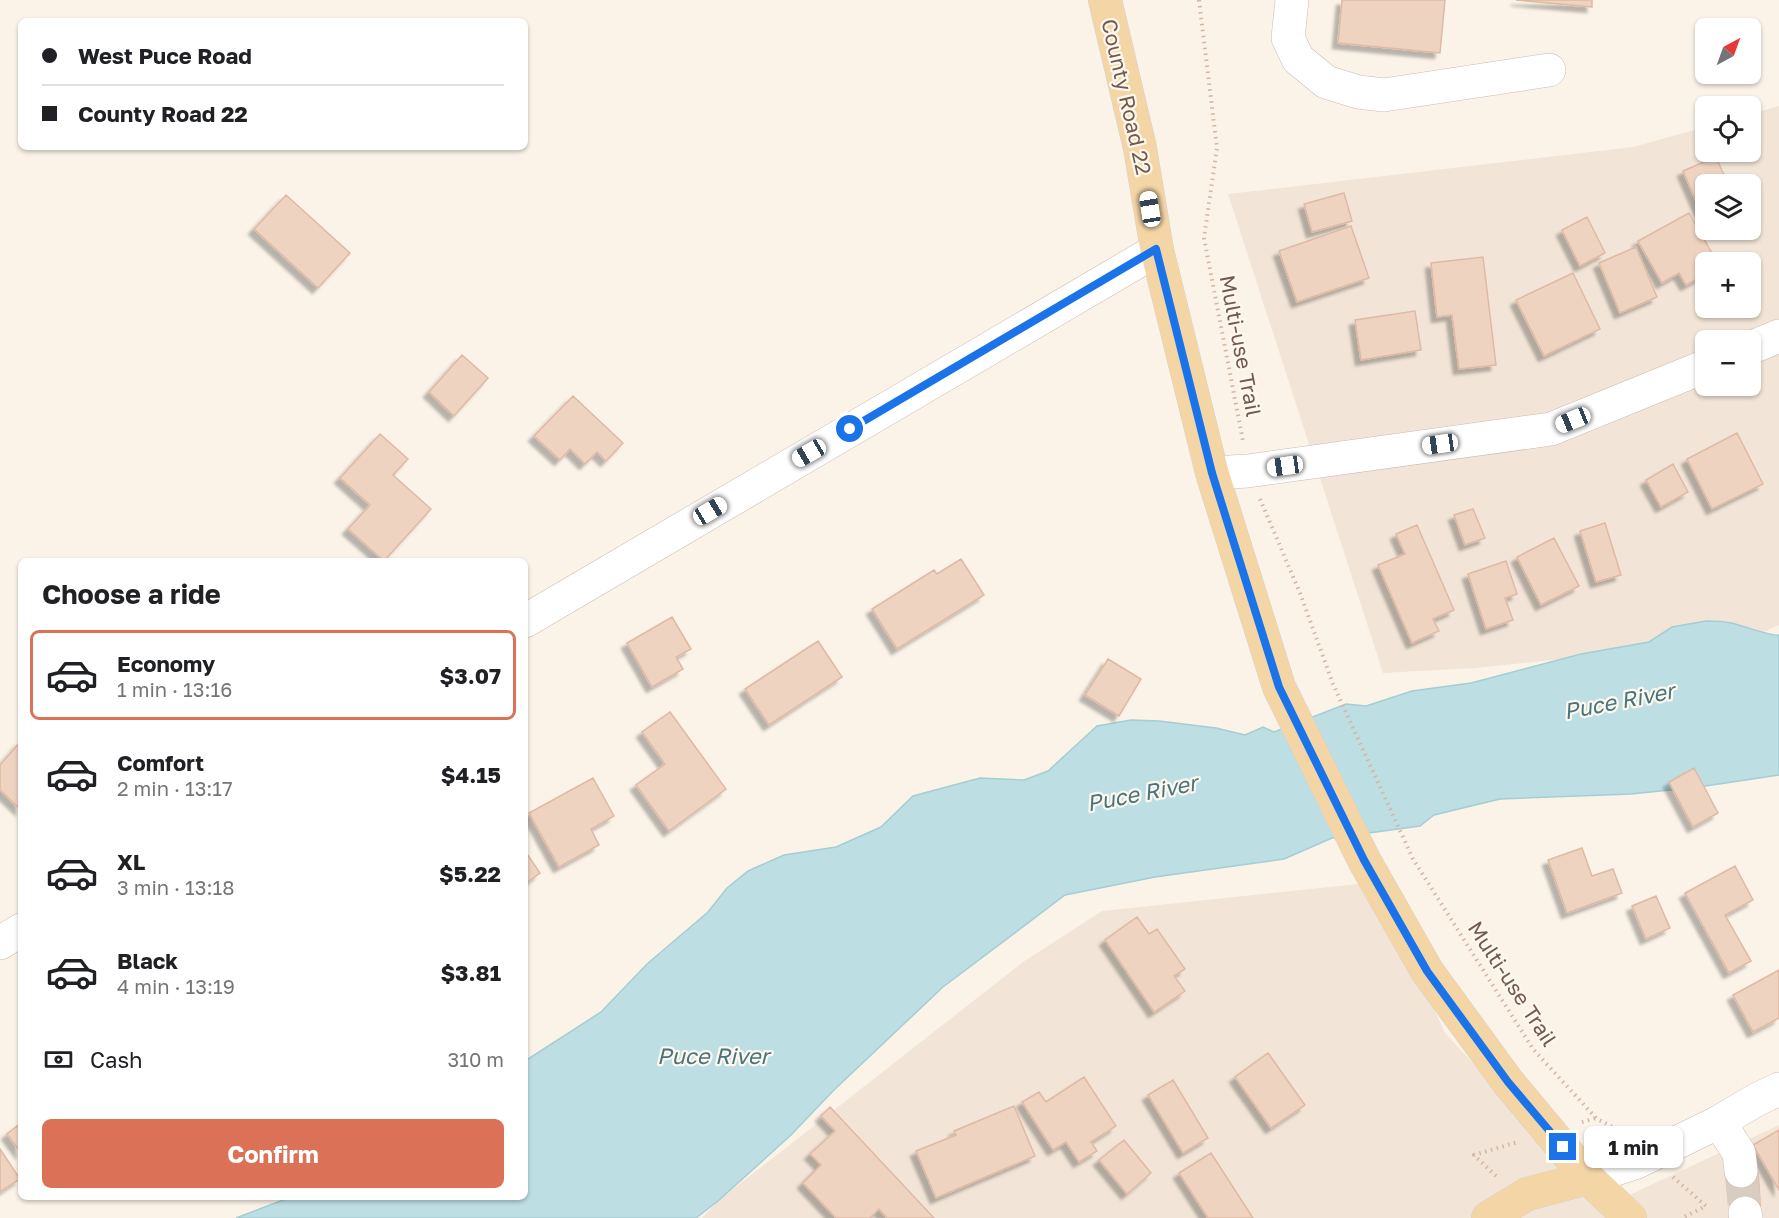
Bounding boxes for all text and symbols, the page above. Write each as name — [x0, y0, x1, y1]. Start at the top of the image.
street label: County Road 22 — [1096, 16, 1158, 177]
north arrow — [1695, 18, 1761, 84]
map controls — [1695, 18, 1761, 396]
text: West Puce Road — [78, 42, 252, 69]
button: locate — [1695, 96, 1761, 162]
text: County Road 22 — [78, 100, 248, 127]
button: layers — [1695, 174, 1761, 240]
car — [1138, 190, 1162, 228]
button: + — [1695, 252, 1761, 318]
street label: Multi-use Trail — [1215, 273, 1267, 419]
button: − — [1695, 330, 1761, 396]
car — [1553, 405, 1593, 435]
route start — [836, 415, 863, 442]
car — [1421, 433, 1459, 455]
car — [789, 436, 829, 470]
car — [1266, 455, 1304, 477]
car — [690, 494, 730, 528]
text: Choose a ride — [42, 578, 221, 610]
icon: car — [45, 648, 99, 702]
text: Economy — [117, 650, 215, 677]
text: $3.07 — [440, 662, 501, 689]
water label: Puce River — [1561, 676, 1680, 724]
text: 1 min · 13:16 — [117, 677, 232, 701]
icon: car — [45, 747, 99, 801]
text: Comfort — [117, 749, 204, 776]
text: $4.15 — [441, 761, 501, 788]
water label: Puce River — [1084, 768, 1203, 816]
text: 2 min · 13:17 — [117, 776, 233, 800]
icon: car — [45, 846, 99, 900]
text: XL — [117, 848, 145, 875]
text: $5.22 — [439, 860, 501, 887]
text: 3 min · 13:18 — [117, 875, 234, 899]
street label: Multi-use Trail — [1463, 916, 1563, 1051]
icon: car — [45, 945, 99, 999]
text: Black — [117, 947, 178, 974]
text: $3.81 — [440, 959, 501, 986]
text: 4 min · 13:19 — [117, 974, 235, 998]
water label: Puce River — [657, 1042, 772, 1069]
icon: cash — [42, 1043, 75, 1076]
text: Cash — [90, 1046, 143, 1073]
text: 310 m — [448, 1047, 504, 1071]
button: Confirm — [42, 1119, 504, 1188]
callout: 1 min — [1584, 1126, 1683, 1168]
route end — [1549, 1133, 1576, 1160]
text: 1 min — [1608, 1135, 1659, 1159]

